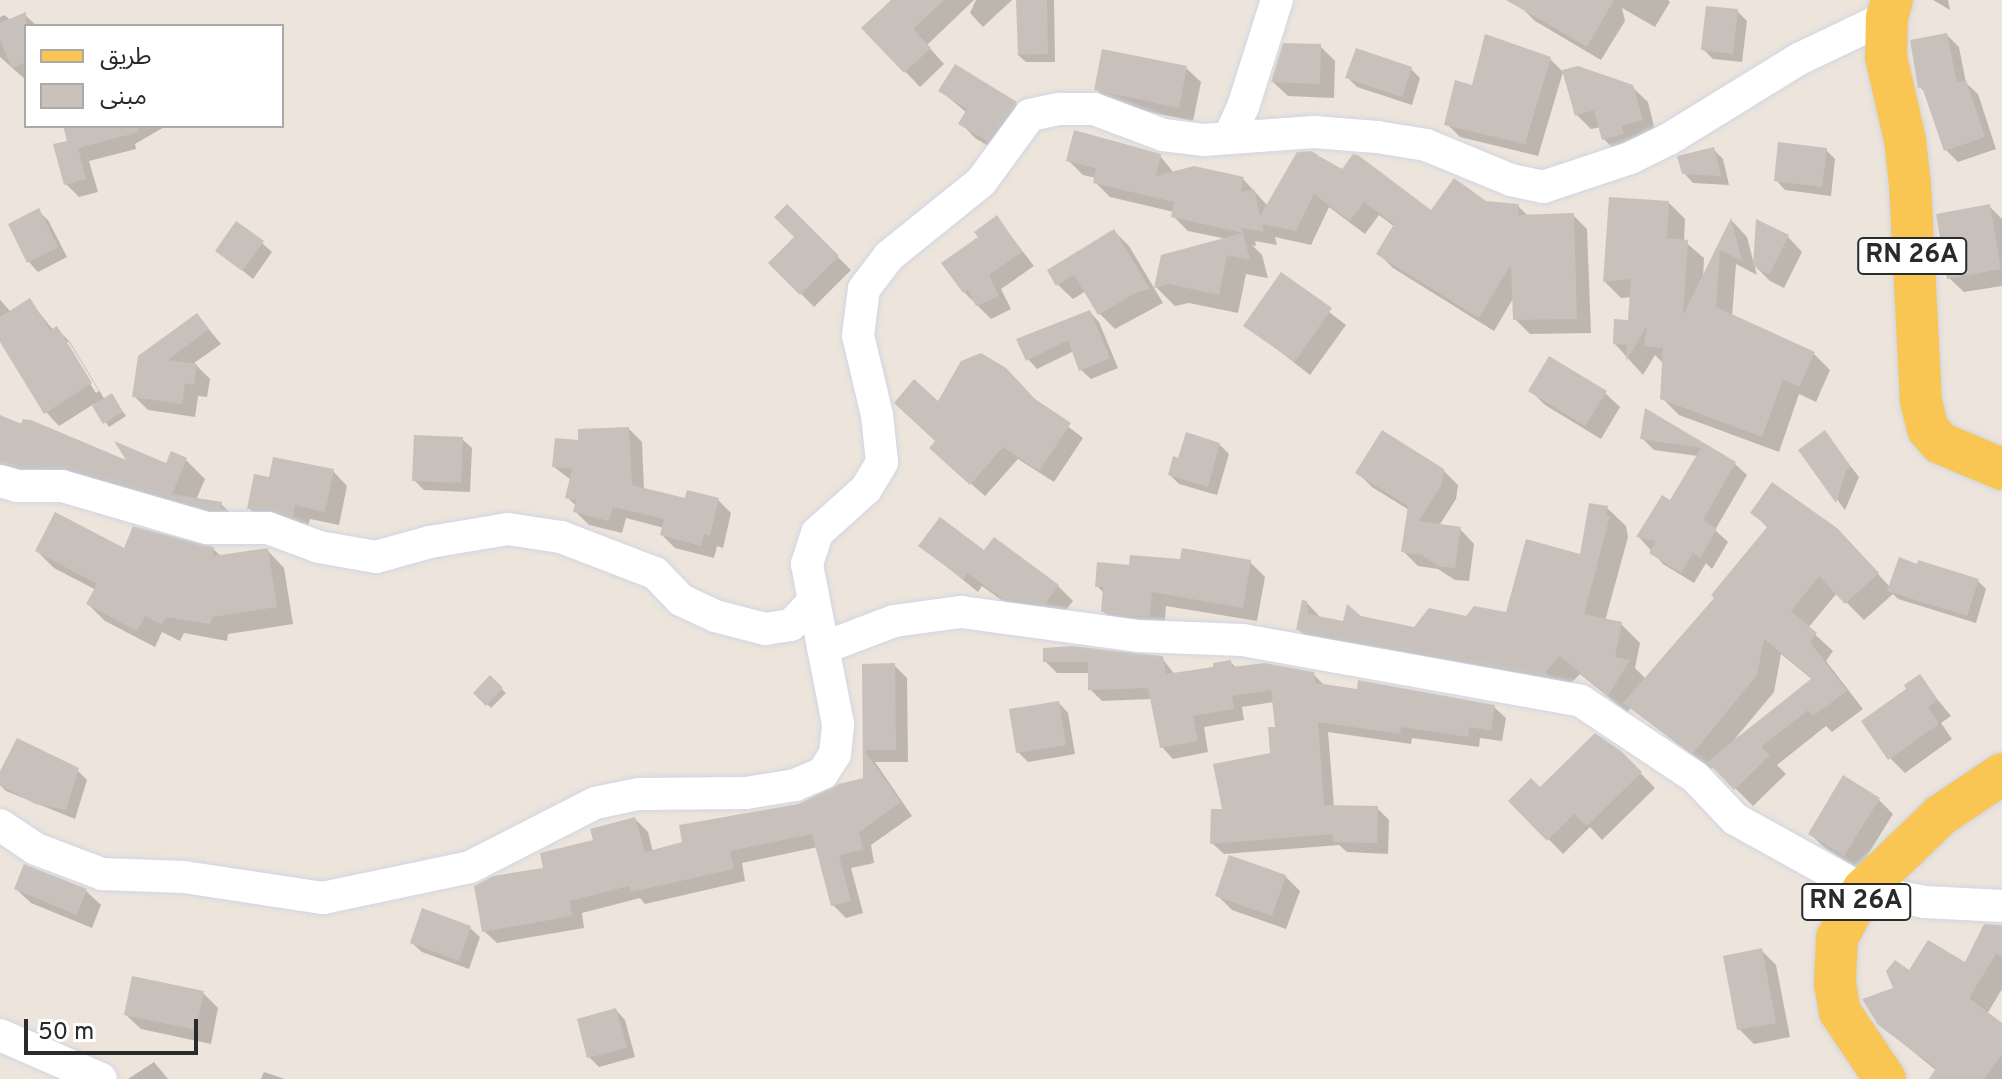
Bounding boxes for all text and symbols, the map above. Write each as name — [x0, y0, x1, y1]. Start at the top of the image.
legend — [24, 24, 284, 128]
text: طريق — [100, 43, 152, 73]
text: مبنى — [100, 83, 147, 113]
road number: RN 26A — [1856, 234, 1968, 278]
road number: RN 26A — [1800, 880, 1912, 924]
scale bar — [28, 1003, 202, 1053]
text: 50 m — [38, 1018, 94, 1048]

